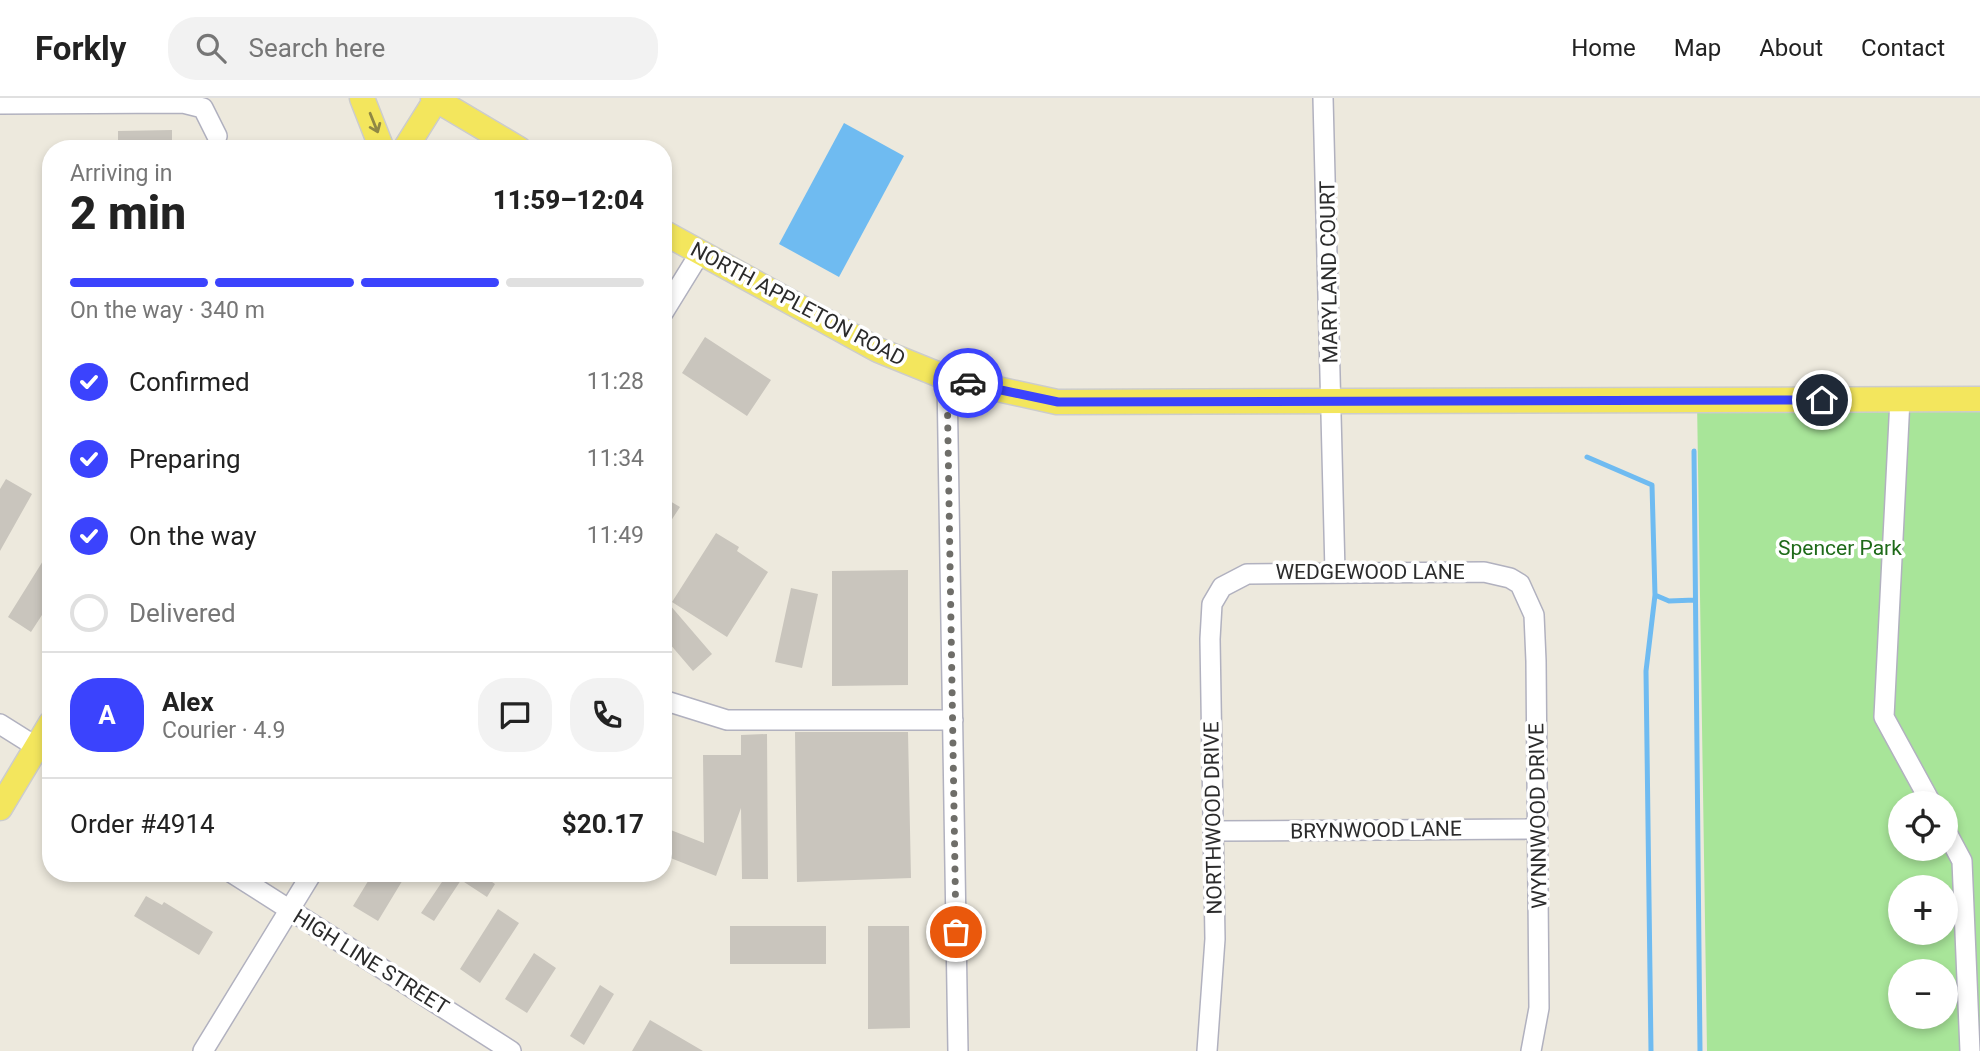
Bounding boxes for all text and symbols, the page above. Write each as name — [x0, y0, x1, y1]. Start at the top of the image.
search box — [168, 17, 658, 80]
text: Forkly — [35, 29, 126, 68]
icon: search — [192, 29, 230, 67]
text: Search here — [248, 33, 385, 63]
text: Home — [1571, 34, 1636, 62]
text: Map — [1674, 34, 1721, 62]
text: About — [1759, 34, 1823, 62]
text: Contact — [1861, 34, 1945, 62]
one-way arrow — [368, 112, 381, 133]
text: Arriving in — [70, 160, 173, 187]
street label: MARYLAND COURT — [1315, 180, 1343, 364]
text: 11:59–12:04 — [493, 185, 644, 215]
text: 2 min — [70, 186, 186, 240]
street label: NORTH APPLETON ROAD — [687, 237, 909, 371]
text: On the way · 340 m — [70, 297, 265, 324]
courier — [933, 348, 1003, 418]
icon: check — [70, 363, 108, 401]
icon: car — [949, 364, 987, 402]
text: Confirmed — [129, 367, 250, 397]
text: 11:28 — [587, 368, 644, 395]
pin — [1792, 370, 1852, 430]
icon: home — [1803, 381, 1841, 419]
icon: check — [70, 440, 108, 478]
text: Preparing — [129, 444, 241, 474]
text: 11:34 — [587, 445, 644, 472]
icon: check — [70, 517, 108, 555]
text: On the way — [129, 521, 257, 551]
text: 11:49 — [587, 522, 644, 549]
park label: Spencer Park — [1778, 536, 1902, 560]
street label: WEDGEWOOD LANE — [1275, 560, 1465, 584]
text: Delivered — [129, 598, 236, 628]
button: chat — [478, 678, 552, 752]
button: phone — [570, 678, 644, 752]
text: Alex — [162, 687, 214, 717]
text: A — [98, 700, 116, 730]
text: Courier · 4.9 — [162, 717, 285, 744]
street label: NORTHWOOD DRIVE — [1199, 721, 1227, 915]
street label: WYNNWOOD DRIVE — [1524, 723, 1552, 909]
map controls — [1888, 791, 1958, 1029]
button: locate — [1888, 791, 1958, 861]
text: Order #4914 — [70, 809, 215, 839]
text: $20.17 — [562, 809, 644, 839]
street label: BRYNWOOD LANE — [1290, 817, 1462, 843]
button: + — [1888, 875, 1958, 945]
pin — [926, 902, 986, 962]
street label: HIGH LINE STREET — [289, 904, 454, 1020]
icon: bag — [937, 913, 975, 951]
button: − — [1888, 959, 1958, 1029]

